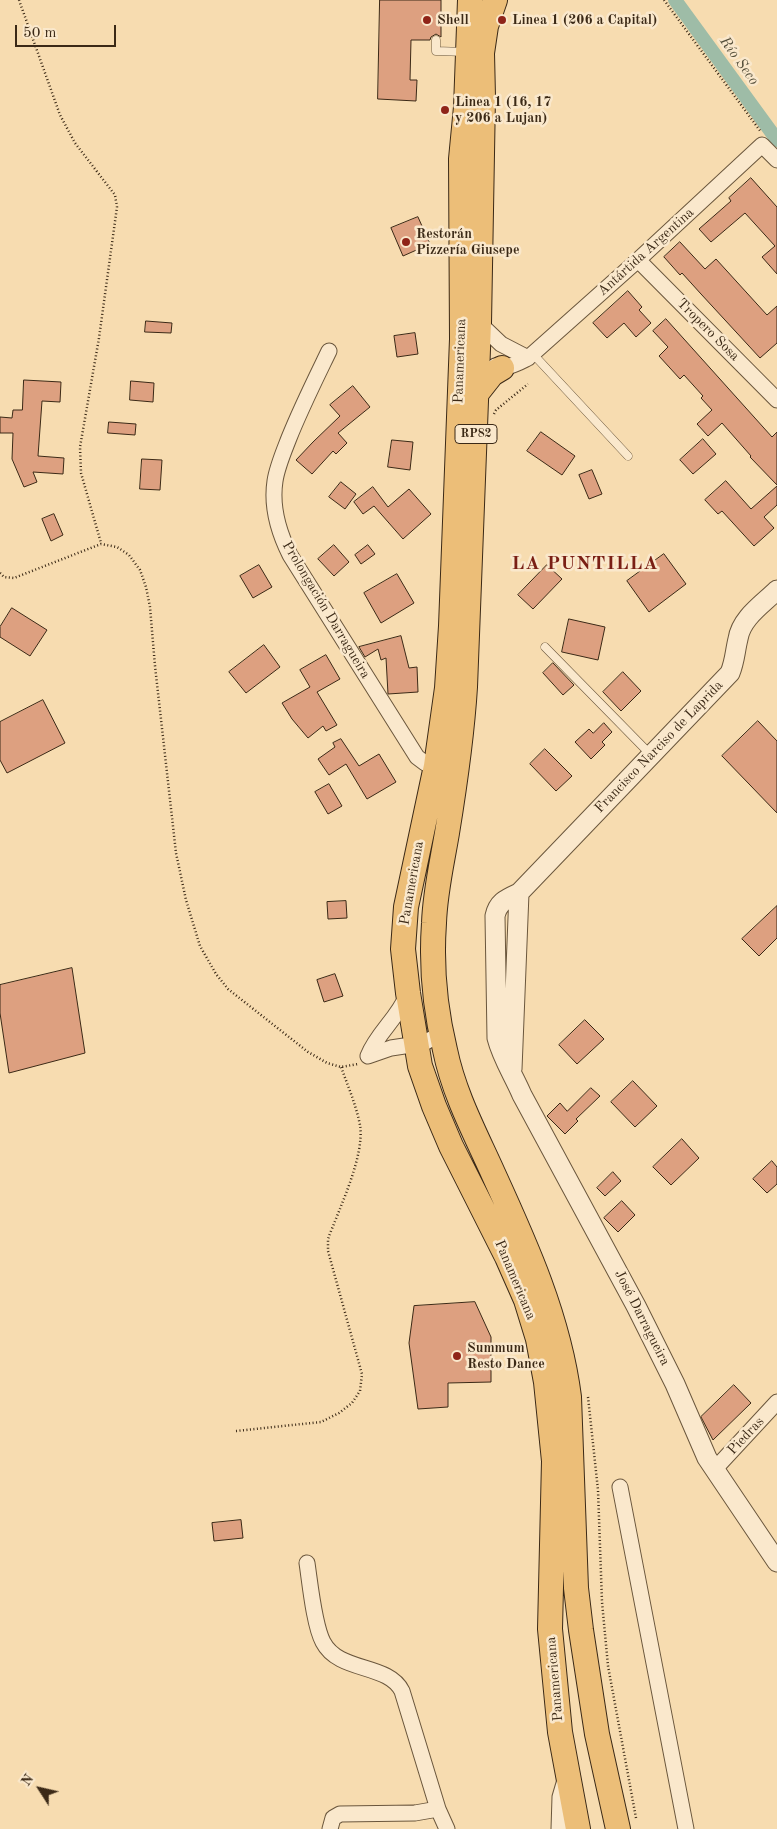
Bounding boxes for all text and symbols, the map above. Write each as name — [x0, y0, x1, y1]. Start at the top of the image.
place label: Shell — [437, 12, 469, 28]
place label: Linea 1 (206 a Capital) — [512, 12, 657, 28]
marker: Shell — [421, 14, 433, 26]
marker: Linea 1 (206 a Capital) — [496, 14, 508, 26]
scale bar — [18, 15, 119, 47]
text: 50 m — [23, 26, 57, 41]
water label: Río Seco — [715, 33, 763, 89]
place label: Linea 1 (16, 17 y 206 a Lujan) — [455, 94, 551, 126]
marker: Linea 1 (16, 17 y 206 a Lujan) — [439, 104, 451, 116]
street label: Antártida Argentina — [594, 204, 698, 300]
place label: Restorán Pizzería Giusepe — [416, 226, 519, 258]
marker: Restorán Pizzería Giusepe — [400, 236, 412, 248]
street label: Tropero Sosa — [673, 295, 743, 365]
street label: Panamericana — [450, 318, 470, 404]
road number: RP82 — [455, 424, 497, 444]
street label: Prolongación Darragueira — [278, 538, 374, 682]
district label: LA PUNTILLA — [510, 553, 660, 575]
street label: Francisco Narciso de Laprida — [591, 677, 727, 817]
street label: Panamericana — [396, 840, 428, 926]
street label: Panamericana — [491, 1238, 539, 1322]
street label: José Darragueira — [611, 1267, 673, 1369]
place label: Summum Resto Dance — [467, 1340, 545, 1372]
marker: Summum Resto Dance — [451, 1350, 463, 1362]
street label: Piedras — [724, 1414, 768, 1458]
street label: Panamericana — [543, 1636, 567, 1722]
north arrow — [15, 1764, 65, 1814]
text: N — [19, 1772, 37, 1789]

